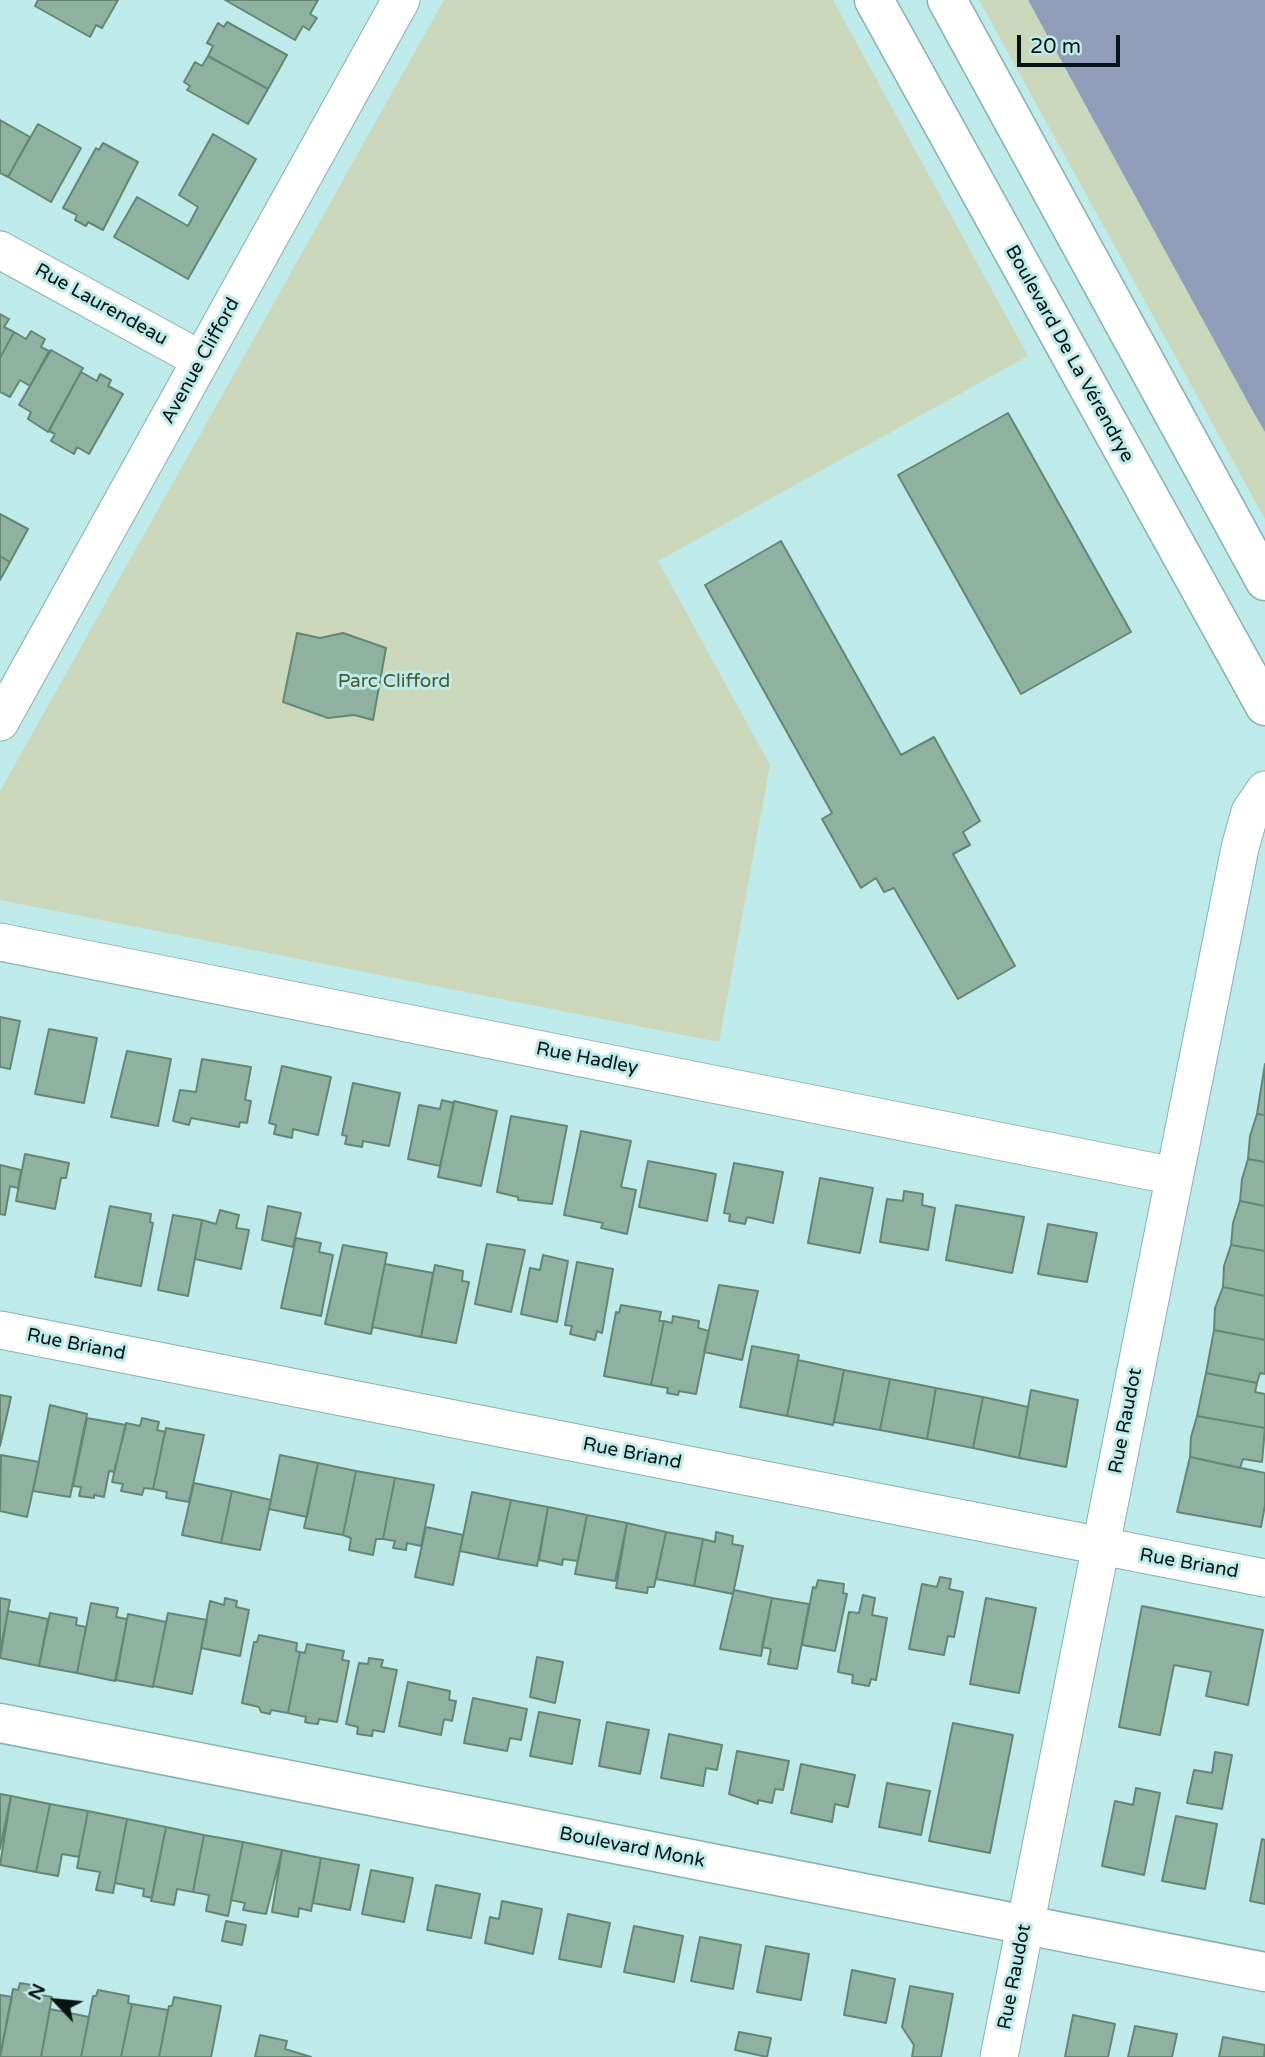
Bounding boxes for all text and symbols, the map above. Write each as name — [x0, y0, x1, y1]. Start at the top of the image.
scale bar — [1020, 21, 1123, 65]
text: 20 m — [1030, 34, 1081, 59]
street label: Boulevard De La Vérendrye — [1000, 242, 1138, 466]
street label: Rue Laurendeau — [31, 259, 171, 351]
street label: Avenue Clifford — [157, 294, 245, 428]
park label: Parc Clifford — [338, 671, 450, 693]
street label: Rue Hadley — [534, 1038, 640, 1080]
street label: Rue Briand — [25, 1324, 127, 1366]
street label: Rue Raudot — [1105, 1366, 1147, 1476]
street label: Rue Briand — [581, 1433, 683, 1475]
street label: Rue Briand — [1138, 1544, 1240, 1584]
street label: Boulevard Monk — [557, 1823, 707, 1873]
street label: Rue Raudot — [994, 1922, 1036, 2032]
north arrow — [21, 1966, 91, 2036]
text: N — [24, 1980, 50, 2003]

